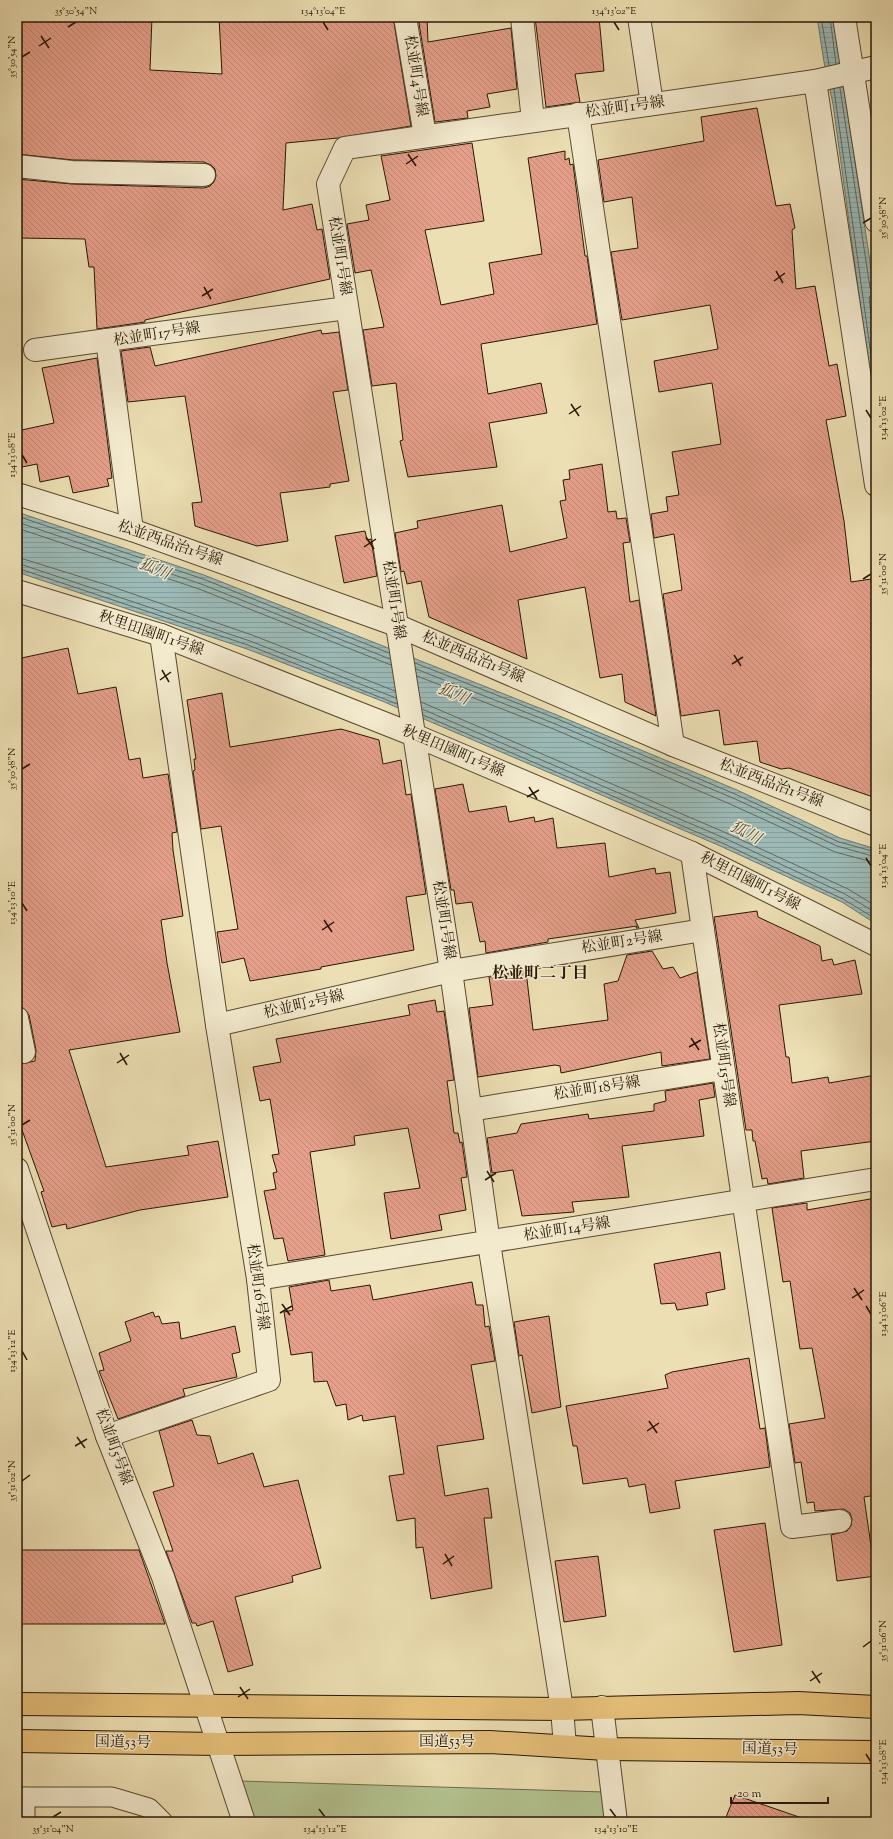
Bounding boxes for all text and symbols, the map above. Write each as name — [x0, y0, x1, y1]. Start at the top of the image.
text: 35°30'54"N — [55, 4, 97, 19]
text: 134°13'04"E — [301, 4, 345, 19]
text: 134°13'02"E — [592, 4, 636, 19]
street label: 松並町4号線 — [398, 34, 432, 118]
text: 35°30'54"N — [5, 36, 20, 78]
street label: 松並町1号線 — [584, 92, 666, 124]
text: 35°30'58"N — [876, 197, 891, 239]
street label: 松並町1号線 — [322, 215, 356, 297]
street label: 松並町17号線 — [112, 318, 202, 352]
text: 134°13'02"E — [876, 396, 891, 440]
text: 134°13'08"E — [5, 432, 20, 478]
street label: 松並西品治1号線 — [115, 516, 225, 572]
water label: 狐川 — [135, 553, 175, 588]
text: 35°31'00"N — [876, 553, 891, 595]
street label: 松並町1号線 — [376, 559, 410, 641]
street label: 秋里田園町1号線 — [96, 606, 206, 662]
street label: 松並西品治1号線 — [418, 627, 528, 689]
water label: 狐川 — [434, 678, 474, 713]
street label: 秋里田園町1号線 — [398, 721, 508, 783]
text: 35°30'58"N — [5, 748, 20, 790]
street label: 松並西品治1号線 — [716, 754, 826, 814]
water label: 狐川 — [726, 816, 766, 852]
text: 134°13'04"E — [876, 844, 891, 888]
street label: 秋里田園町1号線 — [696, 848, 804, 916]
street label: 松並町1号線 — [426, 879, 460, 961]
text: 134°13'10"E — [5, 881, 20, 925]
street label: 松並町2号線 — [580, 926, 664, 960]
district label: 松並町二丁目 — [492, 963, 588, 986]
street label: 松並町2号線 — [262, 986, 346, 1024]
street label: 松並町15号線 — [707, 1021, 739, 1109]
street label: 松並町18号線 — [552, 1072, 642, 1106]
text: 35°31'00"N — [5, 1104, 20, 1146]
street label: 松並町14号線 — [522, 1213, 612, 1247]
street label: 松並町16号線 — [241, 1242, 273, 1332]
text: 134°13'06"E — [876, 1292, 891, 1336]
text: 134°13'12"E — [5, 1329, 20, 1373]
street label: 松並町5号線 — [89, 1406, 137, 1488]
text: 35°31'02"N — [5, 1460, 20, 1502]
text: 35°31'06"N — [876, 1620, 891, 1662]
street label: 国道53号 — [95, 1732, 151, 1754]
street label: 国道53号 — [419, 1732, 475, 1753]
street label: 国道53号 — [742, 1739, 798, 1761]
text: 134°13'08"E — [876, 1739, 891, 1785]
scale bar — [731, 1779, 828, 1805]
text: 20 m — [737, 1785, 762, 1803]
text: 35°31'04"N — [32, 1822, 74, 1837]
text: 134°13'12"E — [303, 1822, 347, 1837]
text: 134°13'10"E — [594, 1822, 638, 1837]

